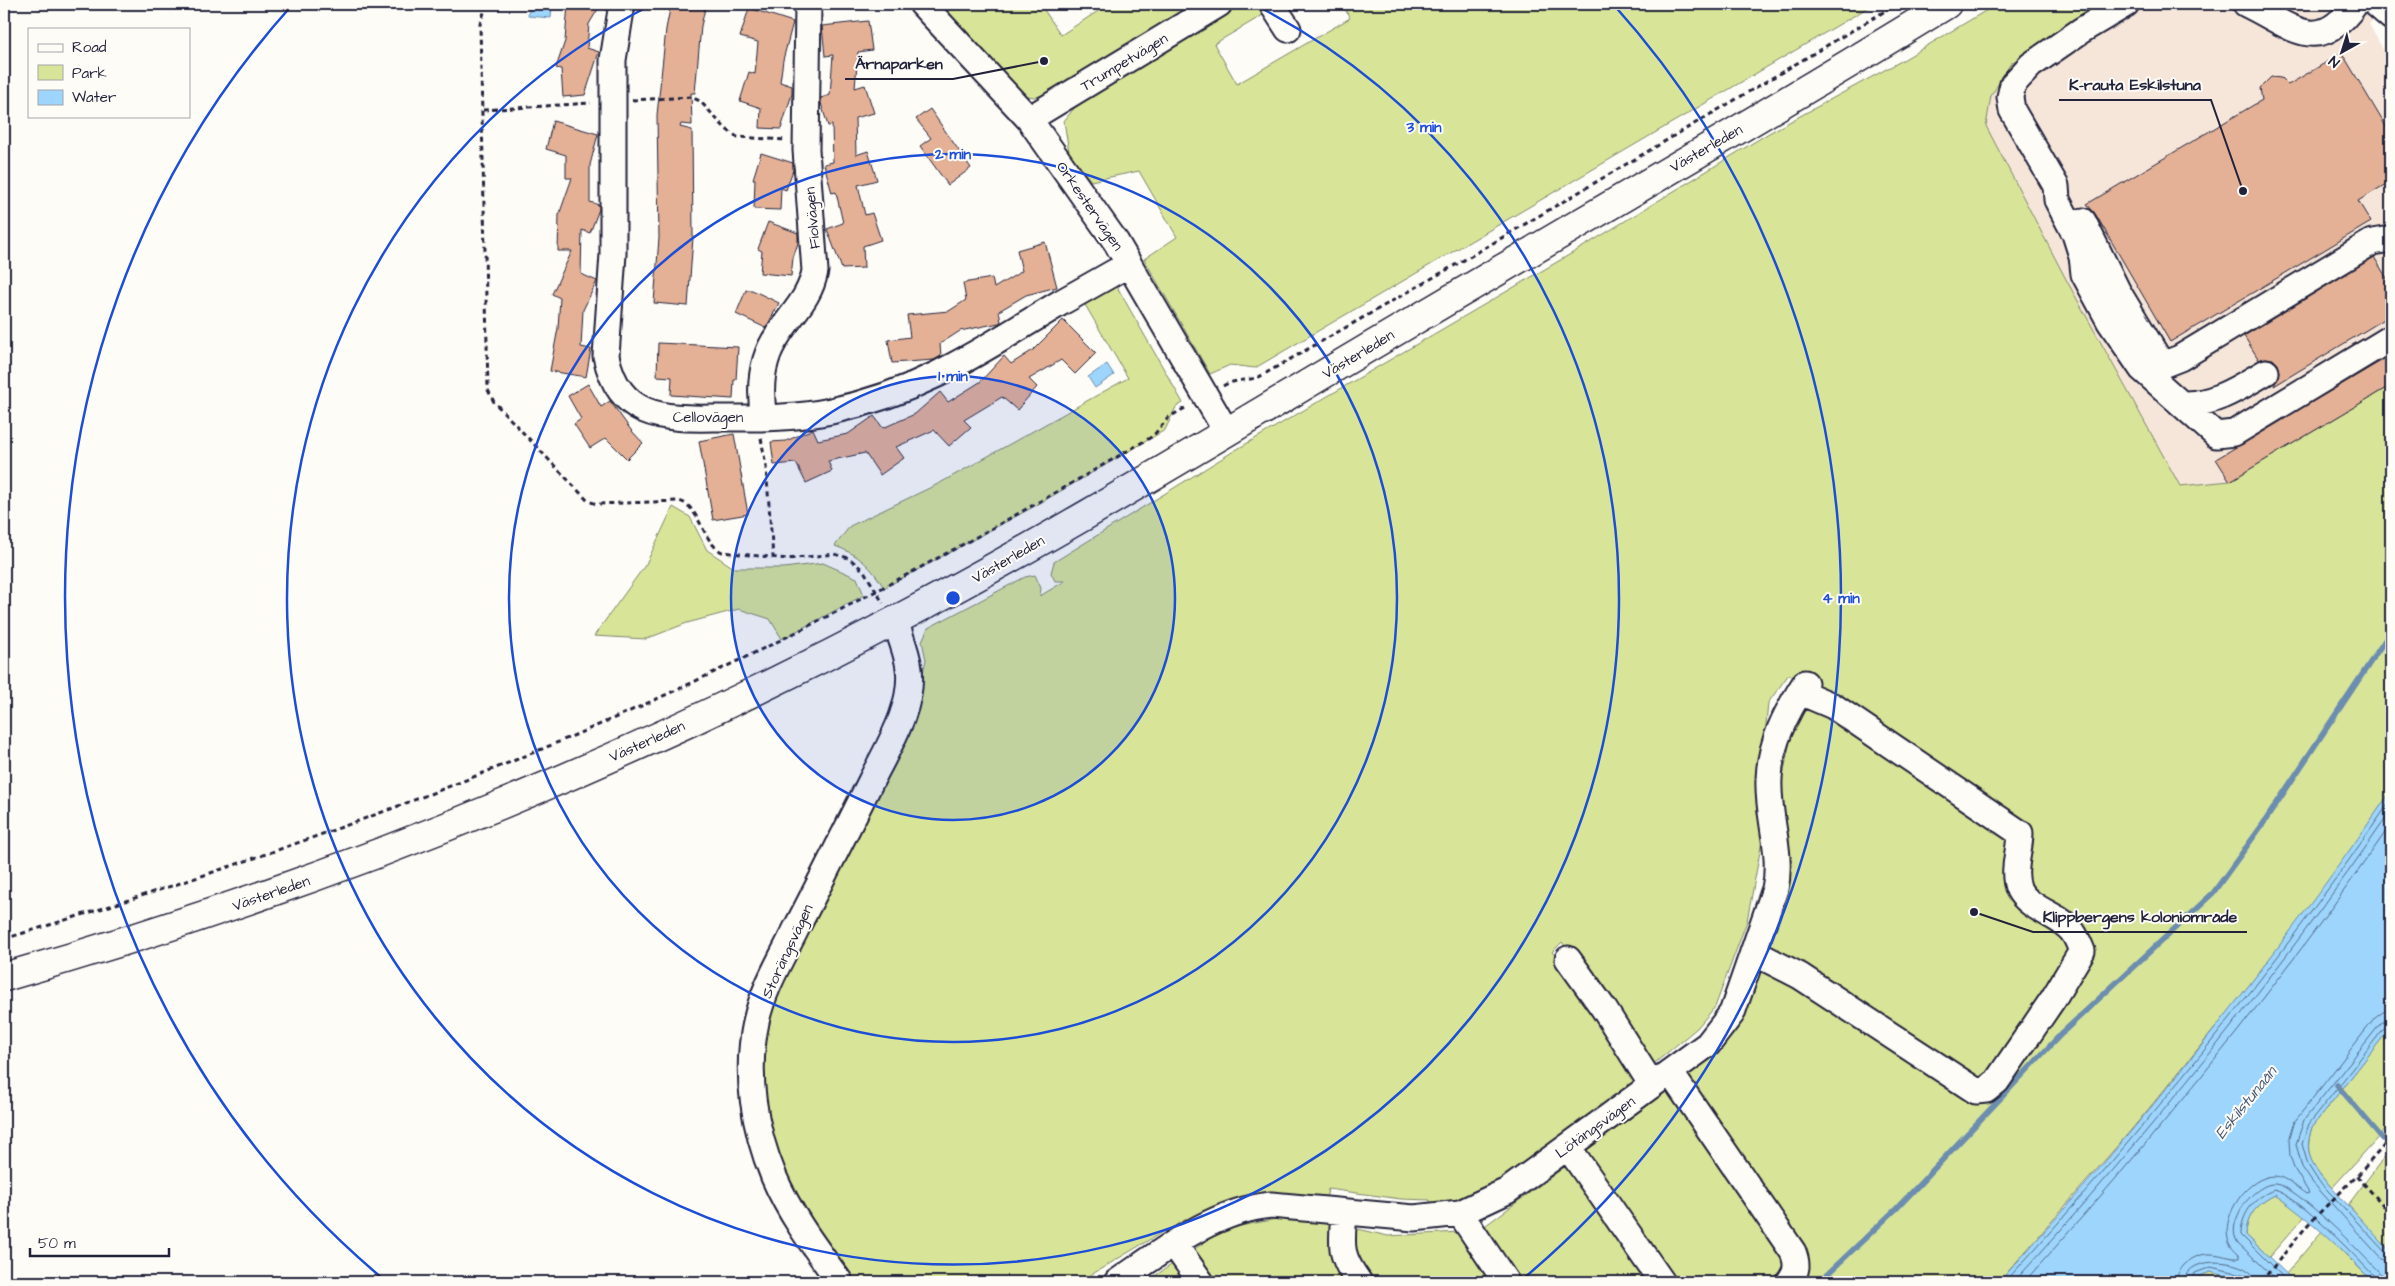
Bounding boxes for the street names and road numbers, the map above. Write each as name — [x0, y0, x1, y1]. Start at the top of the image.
street label: Trumpetvägen — [1077, 28, 1173, 98]
street label: Västerleden — [1666, 119, 1747, 178]
street label: Orkestervägen — [1050, 158, 1128, 256]
street label: Fiolvägen — [799, 185, 827, 250]
street label: Västerleden — [1318, 324, 1399, 384]
street label: Cellovägen — [673, 407, 744, 429]
street label: Västerleden — [968, 530, 1049, 589]
street label: Västerleden — [606, 715, 689, 767]
street label: Västerleden — [230, 870, 313, 917]
street label: Storängsvägen — [756, 900, 820, 1002]
street label: Lötängsvägen — [1551, 1091, 1640, 1164]

